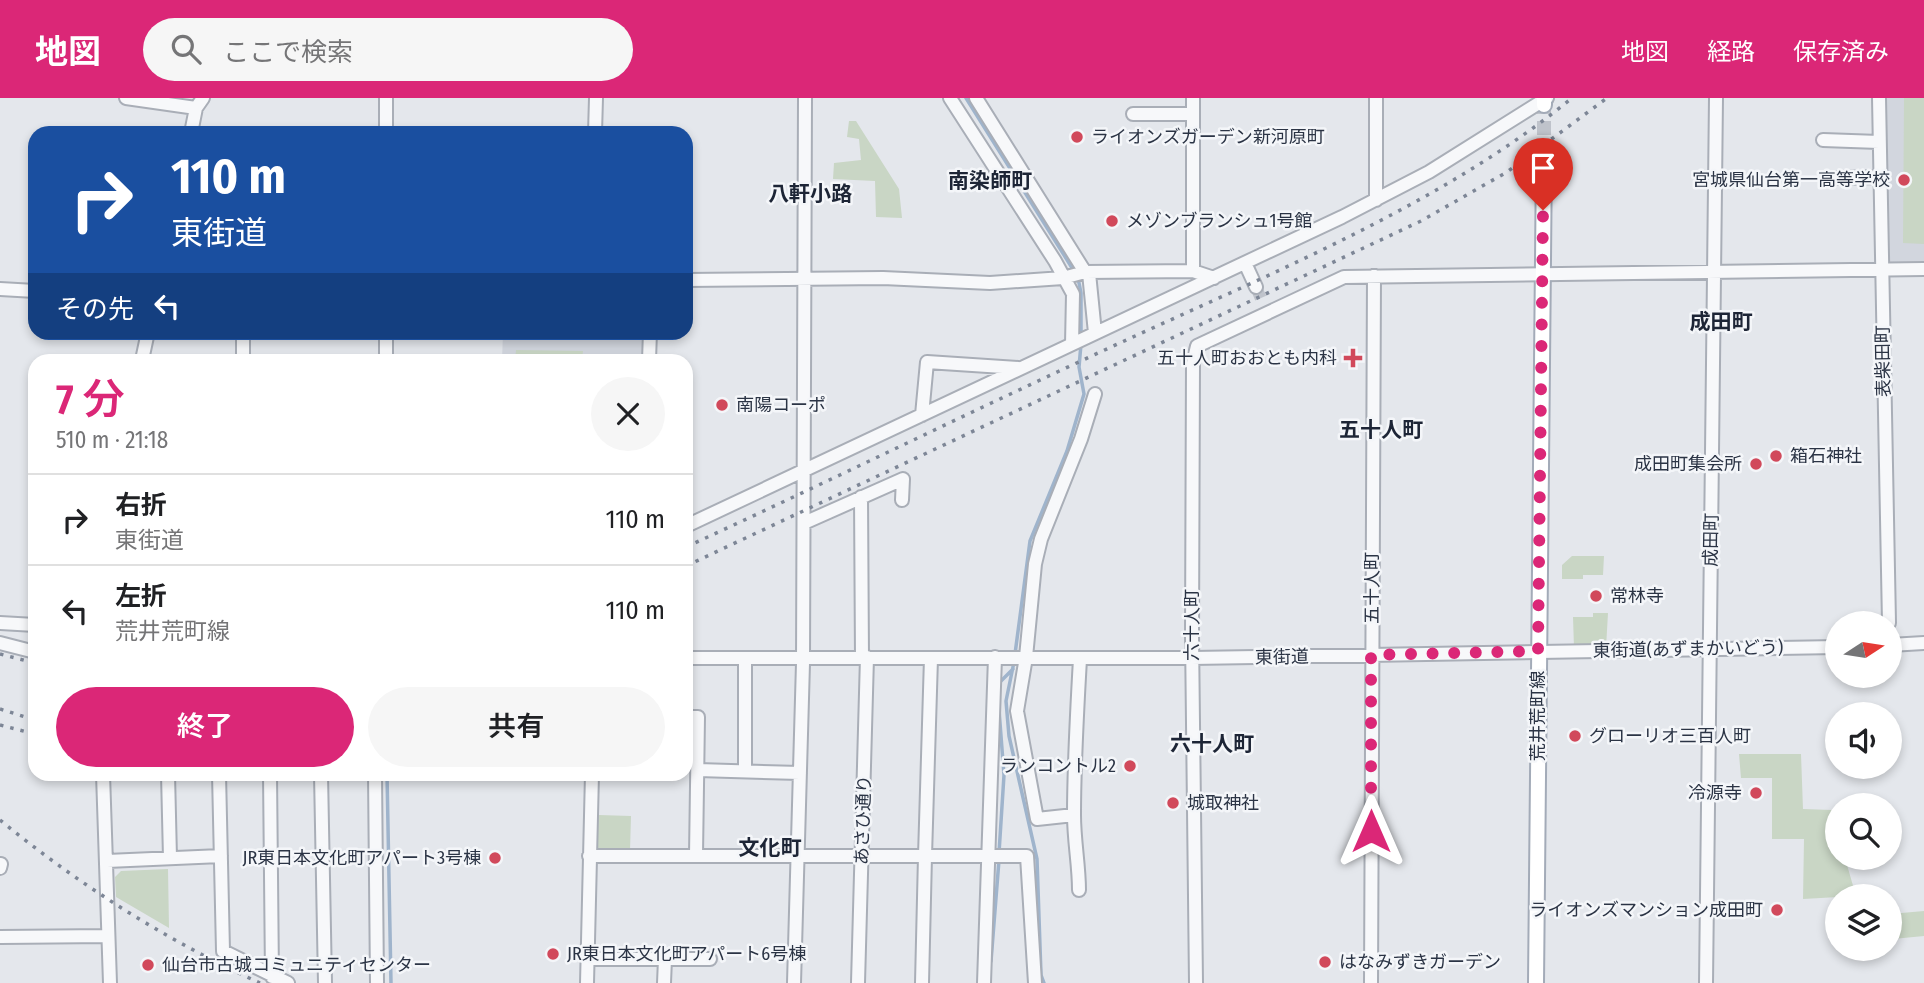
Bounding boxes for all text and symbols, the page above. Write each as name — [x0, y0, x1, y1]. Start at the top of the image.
search box — [143, 18, 633, 81]
icon: search — [167, 30, 205, 68]
text: 地図 — [35, 32, 101, 72]
text: ここで検索 — [223, 37, 353, 68]
text: 地図 — [1621, 38, 1669, 66]
text: 経路 — [1707, 38, 1755, 66]
text: 保存済み — [1793, 38, 1889, 66]
place label: ライオンズガーデン新河原町 — [1091, 126, 1325, 148]
marker: ライオンズガーデン新河原町 — [1069, 129, 1085, 145]
pin — [1513, 138, 1573, 210]
text: 110 m — [171, 147, 286, 206]
icon: arrive — [1524, 149, 1562, 187]
icon: right — [56, 154, 147, 245]
district label: 南染師町 — [948, 168, 1032, 194]
place label: 宮城県仙台第一高等学校 — [1692, 169, 1890, 191]
marker: 宮城県仙台第一高等学校 — [1896, 172, 1912, 188]
district label: 八軒小路 — [768, 181, 852, 207]
place label: メゾンブランシュ1号館 — [1126, 210, 1312, 232]
marker: メゾンブランシュ1号館 — [1104, 213, 1120, 229]
text: 東街道 — [171, 214, 267, 252]
icon: left — [148, 287, 186, 325]
text: その先 — [56, 294, 134, 325]
district label: 成田町 — [1690, 309, 1753, 335]
street label: 表柴田町 — [1871, 325, 1895, 397]
place label: 五十人町おおとも内科 — [1157, 347, 1337, 369]
marker: 五十人町おおとも内科 — [1343, 348, 1363, 368]
text: 7 分 — [56, 375, 125, 425]
button: close — [591, 377, 665, 451]
place label: 南陽コーポ — [736, 394, 826, 416]
marker: 南陽コーポ — [714, 397, 730, 413]
district label: 五十人町 — [1339, 417, 1423, 443]
text: 510 m · 21:18 — [56, 426, 168, 454]
place label: 箱石神社 — [1790, 445, 1862, 467]
marker: 箱石神社 — [1768, 448, 1784, 464]
place label: 成田町集会所 — [1634, 453, 1742, 475]
marker: 成田町集会所 — [1748, 456, 1764, 472]
text: 右折 — [115, 490, 167, 521]
icon: right — [56, 501, 94, 539]
text: 110 m — [605, 504, 665, 535]
street label: 成田町 — [1700, 513, 1722, 567]
text: 東街道 — [115, 526, 184, 554]
street label: 五十人町 — [1361, 552, 1383, 624]
text: 左折 — [115, 581, 167, 612]
place label: 常林寺 — [1610, 585, 1664, 607]
marker: 常林寺 — [1588, 588, 1604, 604]
street label: 六十人町 — [1181, 589, 1203, 661]
icon: left — [56, 592, 94, 630]
text: 110 m — [605, 595, 665, 626]
north arrow — [1825, 611, 1902, 688]
map controls — [1825, 611, 1902, 961]
text: 荒井荒町線 — [115, 617, 230, 645]
street label: 東街道(あずまかいどう) — [1593, 636, 1783, 662]
street label: 東街道 — [1255, 646, 1309, 668]
street label: 荒井荒町線 — [1527, 671, 1549, 761]
button: 終了 — [56, 687, 354, 767]
button: 共有 — [368, 687, 665, 767]
button: sound — [1825, 702, 1902, 779]
place label: グローリオ三百人町 — [1589, 725, 1751, 747]
marker: グローリオ三百人町 — [1567, 728, 1583, 744]
district label: 六十人町 — [1170, 731, 1254, 757]
place label: ランコントル2 — [1000, 755, 1116, 777]
marker: ランコントル2 — [1122, 758, 1138, 774]
street label: あさひ通り — [850, 775, 876, 865]
place label: 冷源寺 — [1688, 782, 1742, 804]
marker: 冷源寺 — [1748, 785, 1764, 801]
place label: 城取神社 — [1187, 792, 1259, 814]
button: search — [1825, 793, 1902, 870]
position arrow — [1334, 794, 1408, 868]
marker: 城取神社 — [1165, 795, 1181, 811]
district label: 文化町 — [739, 835, 802, 861]
place label: JR東日本文化町アパート3号棟 — [243, 847, 481, 869]
marker: JR東日本文化町アパート3号棟 — [487, 850, 503, 866]
button: layers — [1825, 884, 1902, 961]
place label: ライオンズマンション成田町 — [1529, 899, 1763, 921]
marker: ライオンズマンション成田町 — [1769, 902, 1785, 918]
place label: JR東日本文化町アパート6号棟 — [567, 943, 806, 965]
marker: JR東日本文化町アパート6号棟 — [545, 946, 561, 962]
place label: はなみずきガーデン — [1339, 951, 1501, 973]
place label: 仙台市古城コミュニティセンター — [162, 954, 431, 976]
marker: はなみずきガーデン — [1317, 954, 1333, 970]
marker: 仙台市古城コミュニティセンター — [140, 957, 156, 973]

